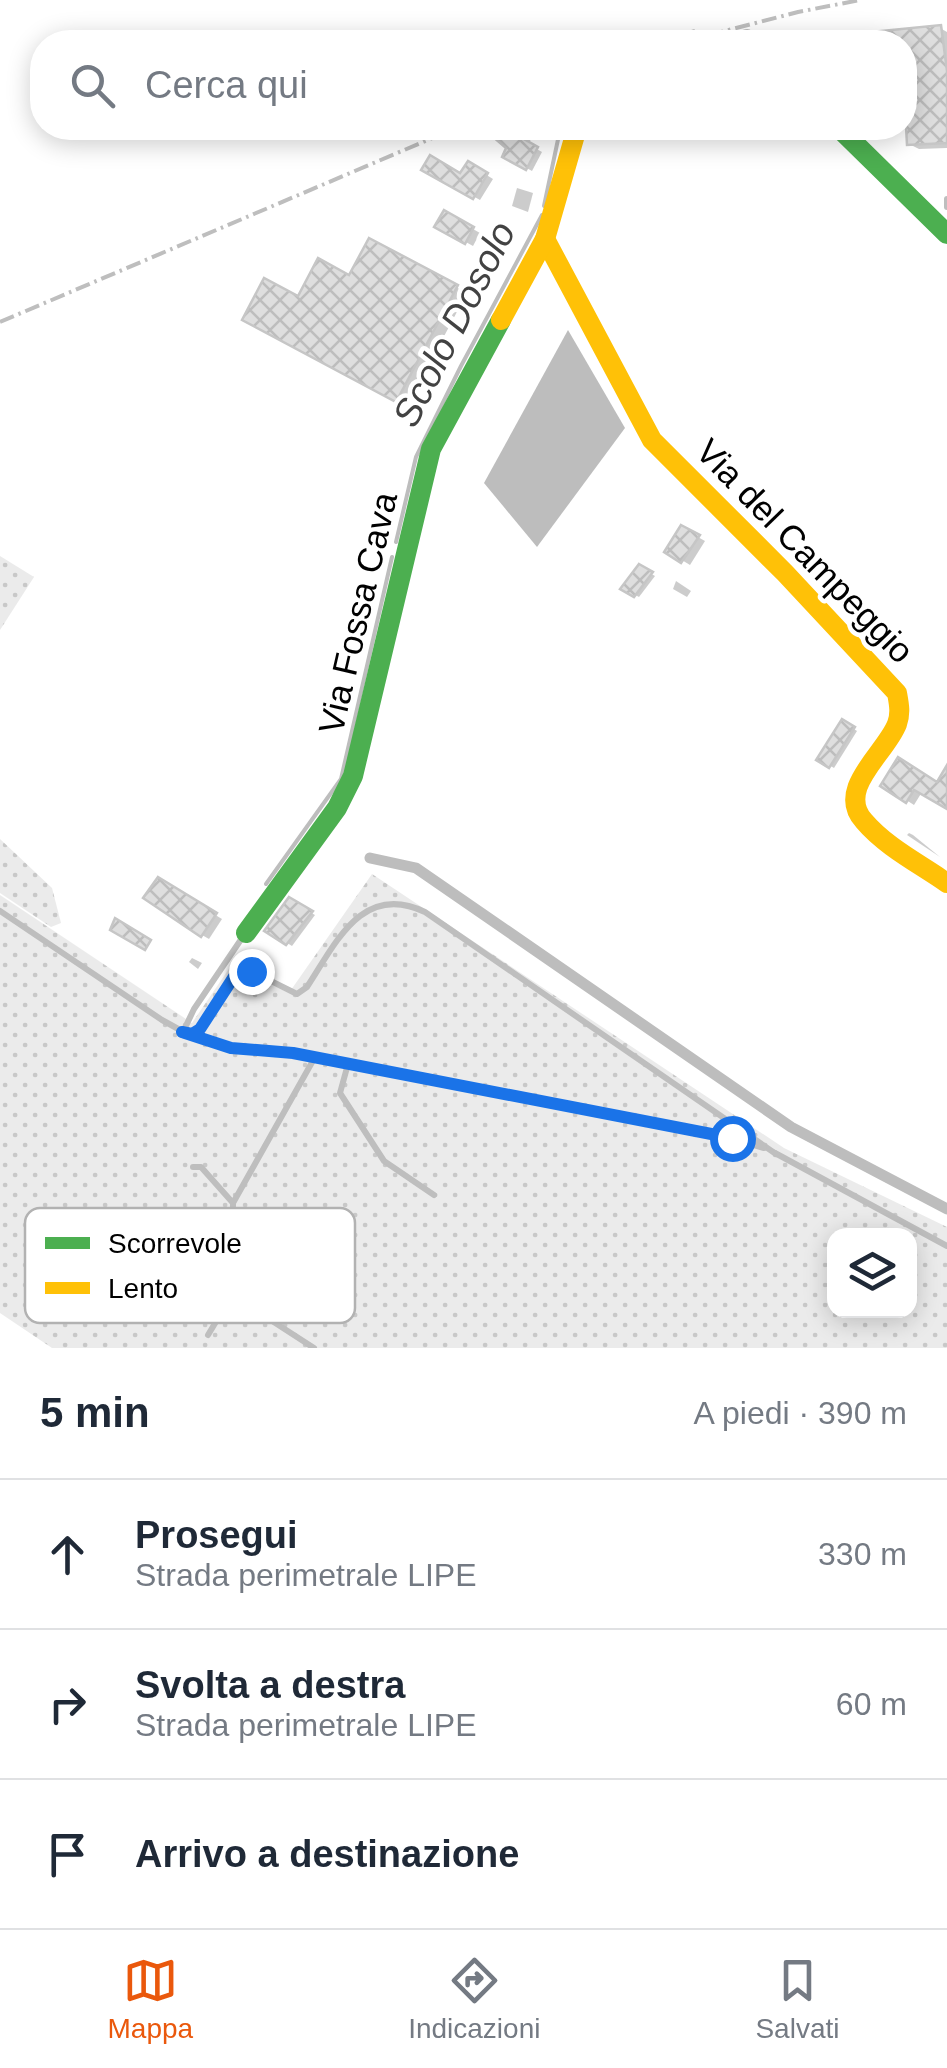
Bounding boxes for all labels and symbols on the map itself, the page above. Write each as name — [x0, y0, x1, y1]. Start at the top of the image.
water label: Scolo Dosolo — [384, 215, 524, 433]
street label: Via del Campeggio — [689, 431, 922, 670]
street label: Via Fossa Cava — [311, 488, 404, 737]
route end — [229, 949, 275, 995]
route start — [710, 1116, 756, 1162]
legend — [25, 1208, 355, 1323]
text: Scorrevole — [108, 1228, 242, 1259]
text: Lento — [108, 1273, 178, 1304]

